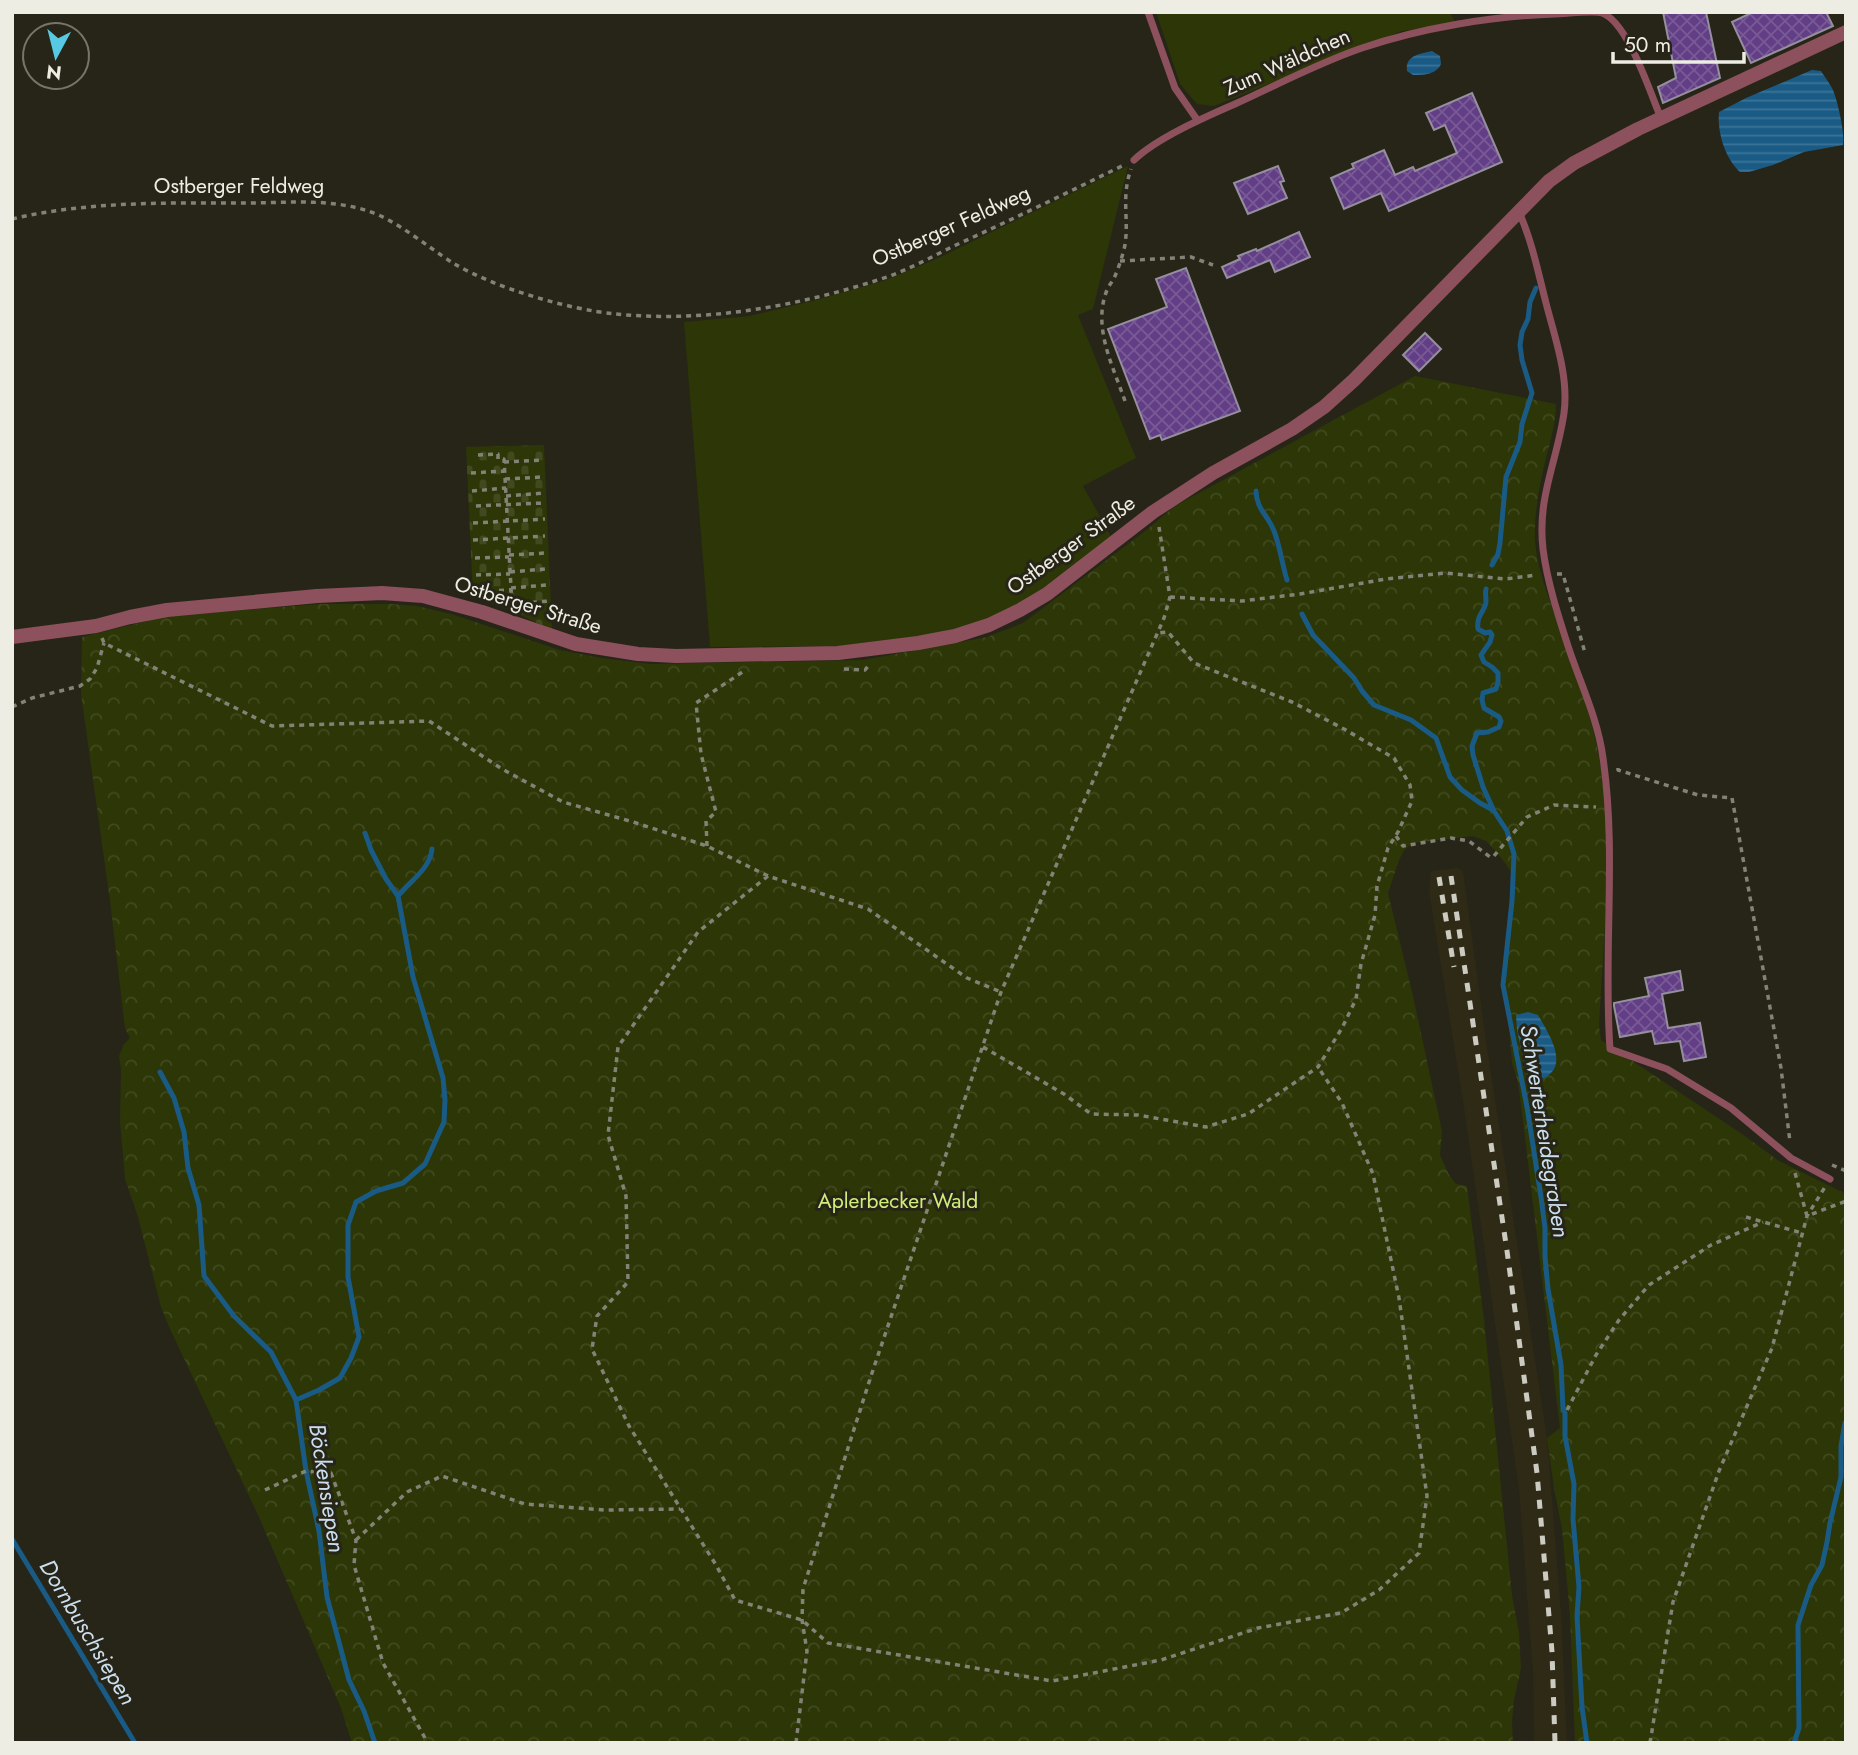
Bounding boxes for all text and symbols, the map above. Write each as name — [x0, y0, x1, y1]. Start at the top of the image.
north arrow — [21, 21, 91, 91]
street label: Zum Wäldchen — [1219, 21, 1355, 103]
scale bar — [1613, 21, 1744, 65]
text: 50 m — [1624, 30, 1671, 60]
text: N — [45, 58, 63, 87]
street label: Ostberger Feldweg — [154, 171, 324, 201]
street label: Ostberger Feldweg — [867, 178, 1035, 274]
street label: Ostberger Straße — [1000, 488, 1142, 602]
street label: Ostberger Straße — [451, 568, 606, 642]
water label: Schwerterheidegraben — [1511, 1022, 1579, 1240]
park label: Aplerbecker Wald — [818, 1186, 978, 1216]
water label: Böckensiepen — [300, 1421, 354, 1555]
water label: Dornbuschsiepen — [31, 1553, 145, 1711]

